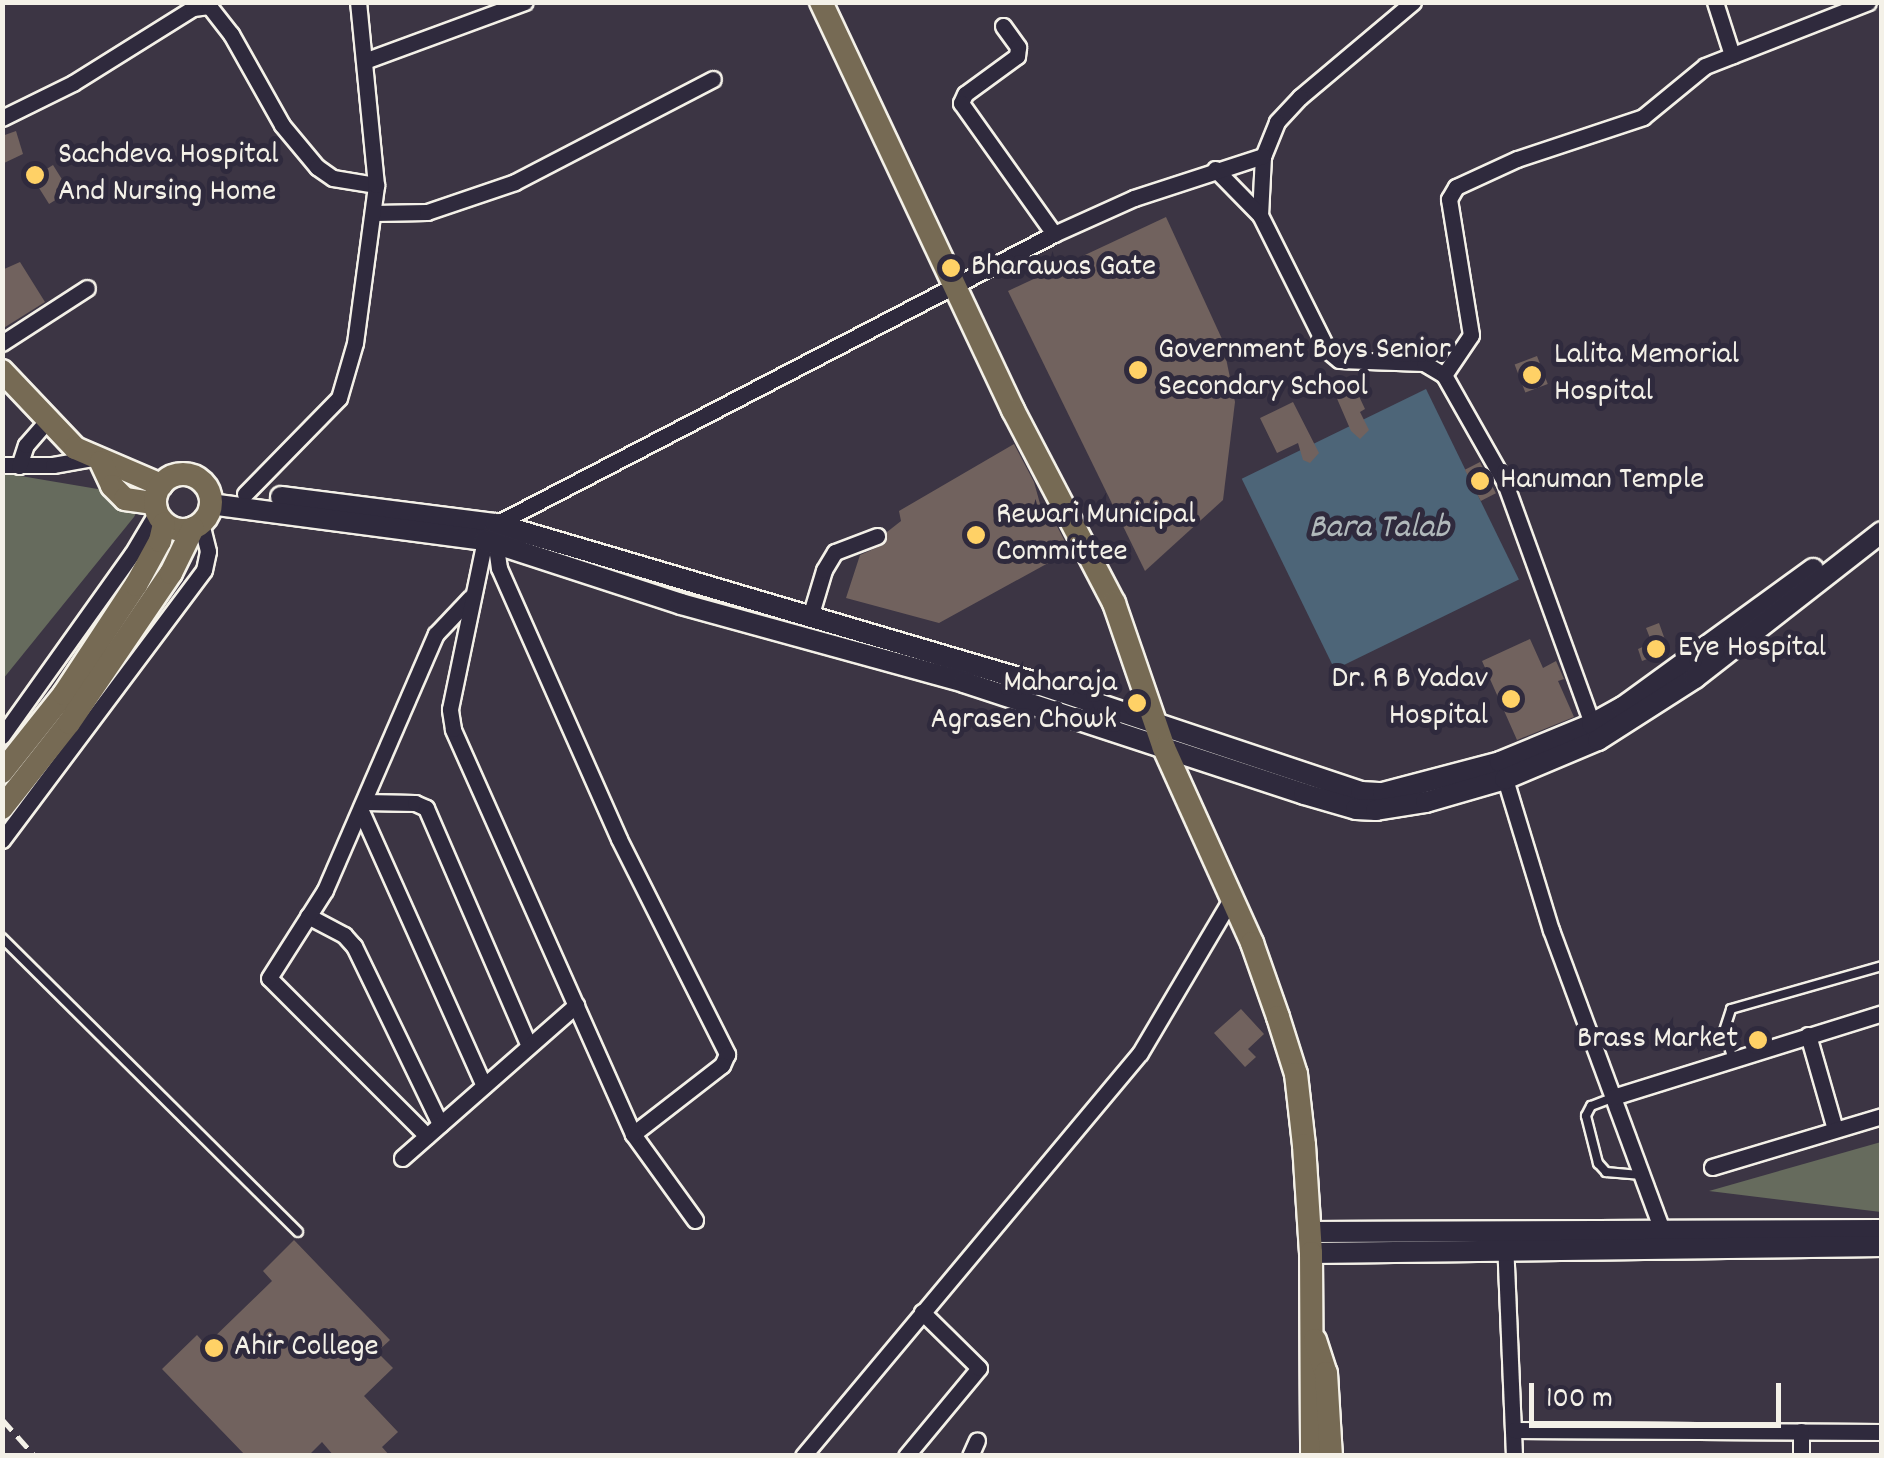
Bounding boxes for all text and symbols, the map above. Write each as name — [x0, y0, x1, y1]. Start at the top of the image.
place label: Sachdeva Hospital And Nursing Home — [58, 138, 279, 213]
marker: Sachdeva Hospital And Nursing Home — [22, 162, 48, 188]
place label: Bharawas Gate — [971, 249, 1156, 287]
marker: Bharawas Gate — [940, 257, 962, 279]
place label: Government Boys Senior Secondary School — [1158, 333, 1451, 408]
place label: Lalita Memorial Hospital — [1554, 338, 1739, 413]
marker: Government Boys Senior Secondary School — [1127, 359, 1149, 381]
marker: Lalita Memorial Hospital — [1519, 362, 1545, 388]
place label: Hanuman Temple — [1500, 462, 1704, 500]
marker: Hanuman Temple — [1469, 470, 1491, 492]
place label: Rewari Municipal Committee — [996, 498, 1196, 573]
water label: Bara Talab — [1309, 508, 1449, 550]
marker: Rewari Municipal Committee — [965, 524, 987, 546]
place label: Eye Hospital — [1678, 630, 1826, 668]
marker: Eye Hospital — [1643, 636, 1669, 662]
place label: Dr. R B Yadav Hospital — [1331, 662, 1488, 737]
place label: Maharaja Agrasen Chowk — [931, 666, 1117, 741]
marker: Dr. R B Yadav Hospital — [1498, 686, 1524, 712]
marker: Maharaja Agrasen Chowk — [1126, 692, 1148, 714]
place label: Brass Market — [1577, 1021, 1738, 1059]
marker: Brass Market — [1747, 1029, 1769, 1051]
place label: Ahir College — [234, 1329, 379, 1367]
marker: Ahir College — [203, 1337, 225, 1359]
scale bar — [1534, 1363, 1786, 1425]
text: 100 m — [1546, 1379, 1613, 1422]

